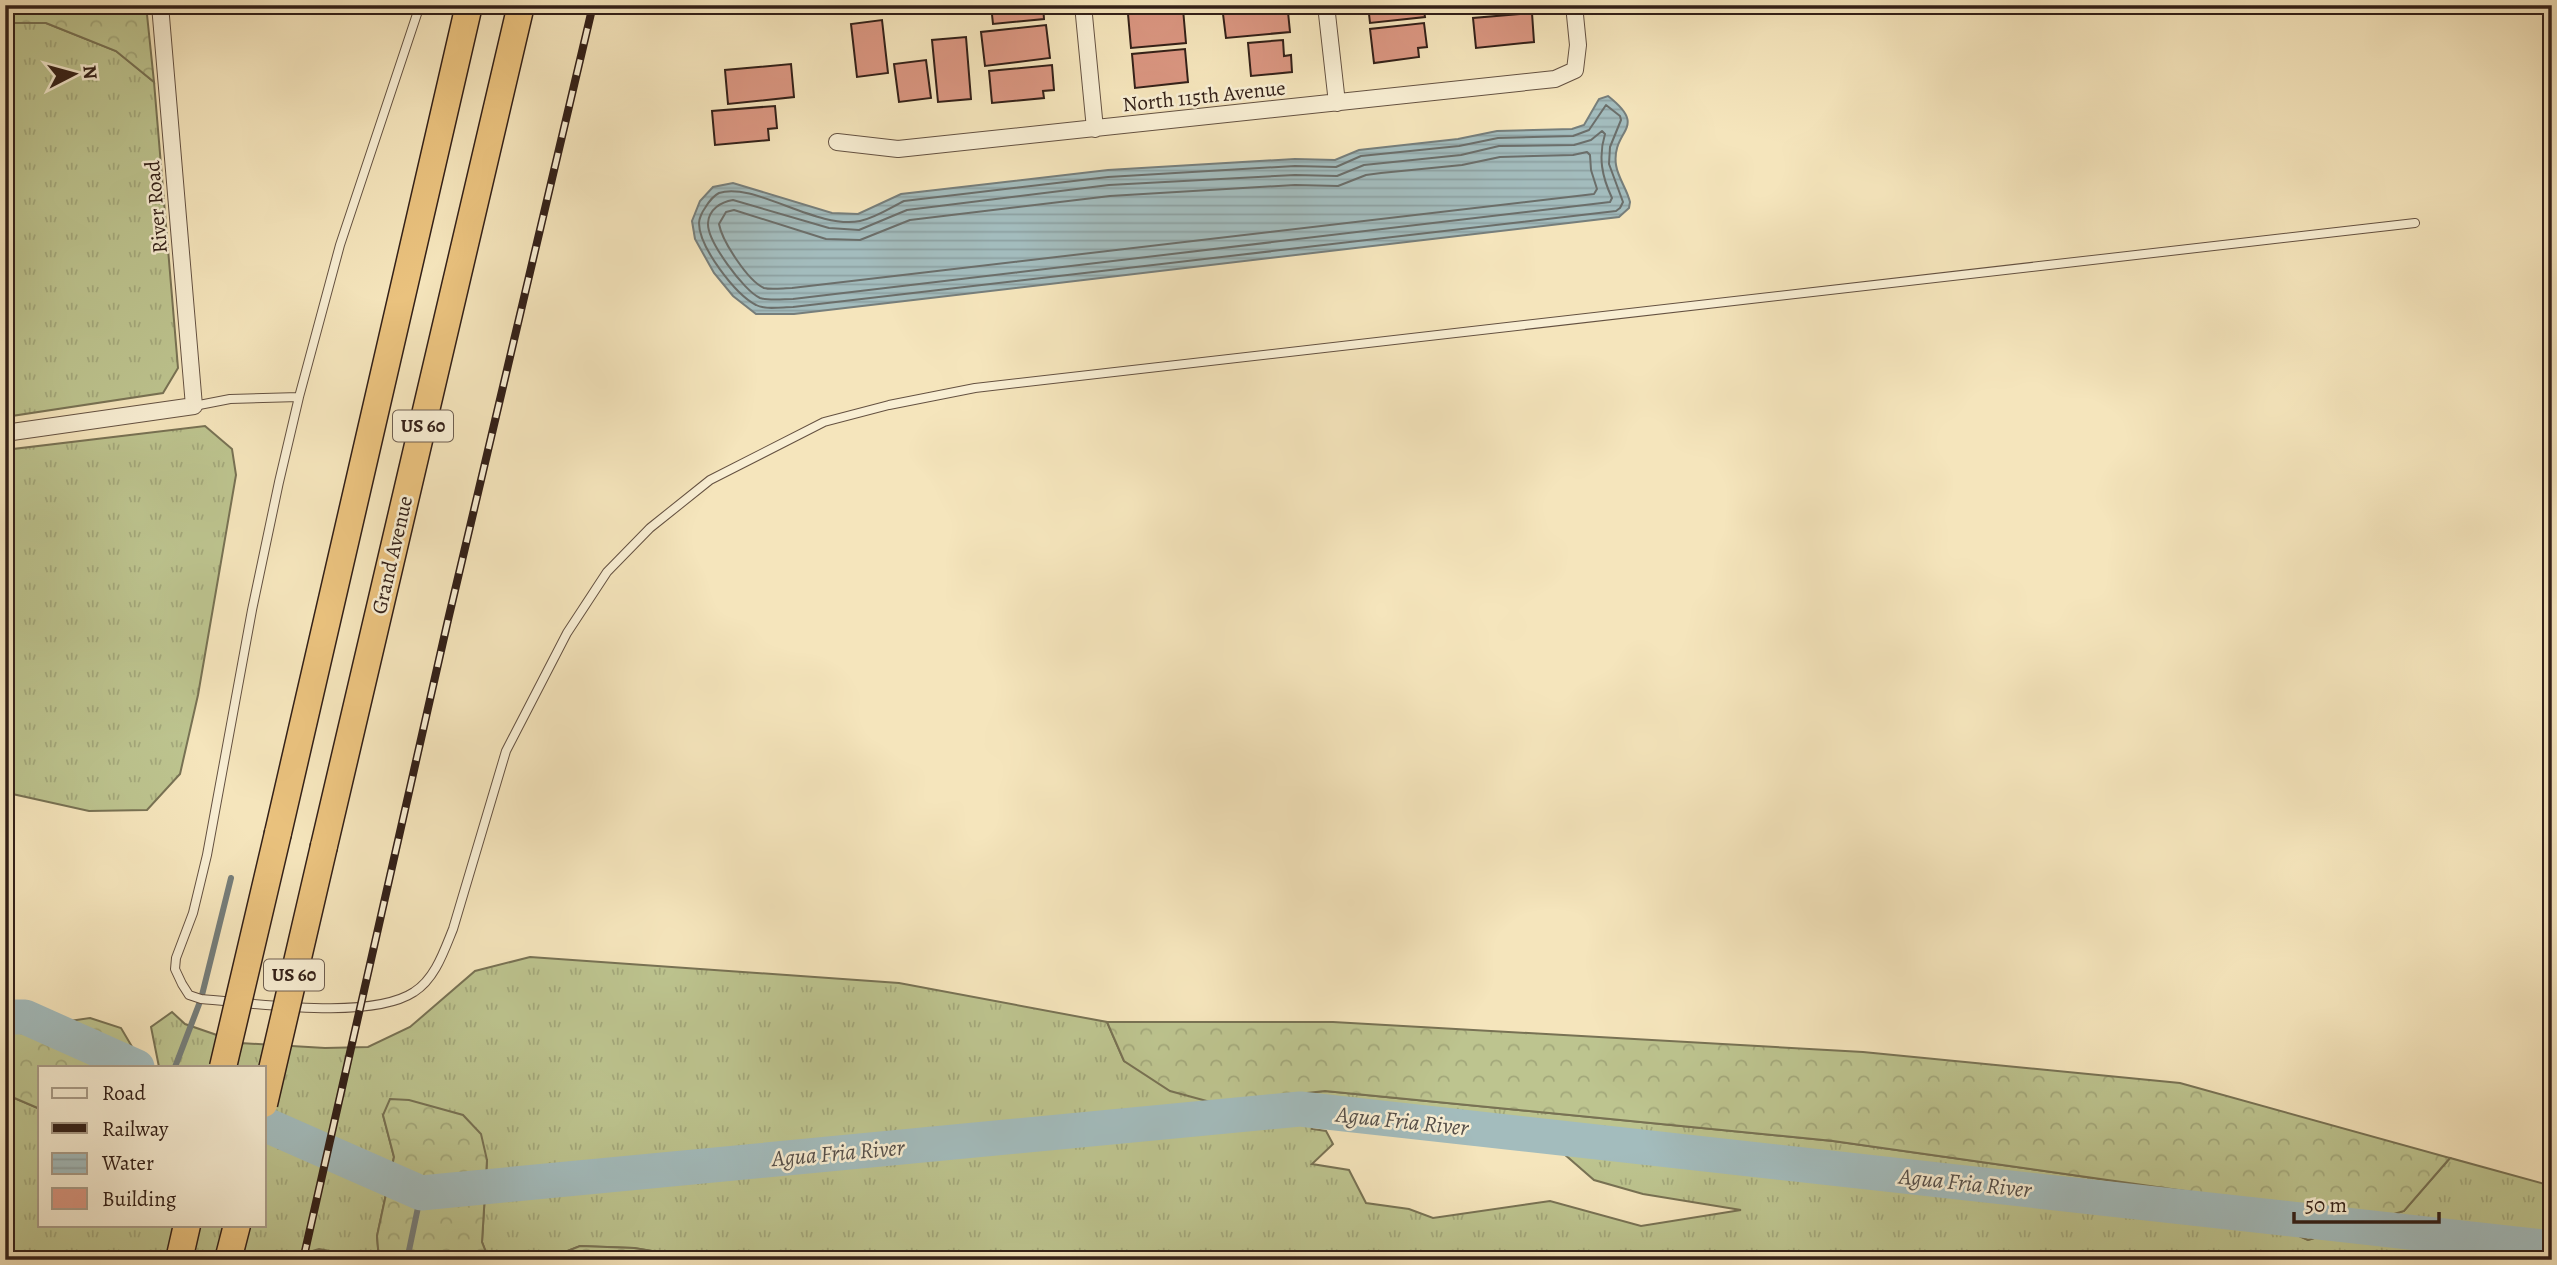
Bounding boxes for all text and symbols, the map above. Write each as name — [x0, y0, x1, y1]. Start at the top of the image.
north arrow — [38, 38, 108, 108]
text: N — [76, 64, 104, 81]
street label: North 115th Avenue — [1121, 74, 1287, 118]
street label: River Road — [138, 159, 174, 254]
road number: US 60 — [393, 410, 453, 442]
street label: Grand Avenue — [365, 493, 419, 617]
road number: US 60 — [264, 959, 324, 990]
legend — [38, 1066, 266, 1226]
text: Road — [102, 1079, 146, 1107]
water label: Agua Fria River — [1333, 1099, 1471, 1143]
text: Railway — [102, 1115, 169, 1143]
water label: Agua Fria River — [769, 1132, 907, 1174]
text: Water — [101, 1149, 154, 1177]
water label: Agua Fria River — [1896, 1161, 2034, 1205]
scale bar — [2294, 1181, 2440, 1225]
text: Building — [102, 1185, 177, 1213]
text: 50 m — [2305, 1191, 2347, 1219]

